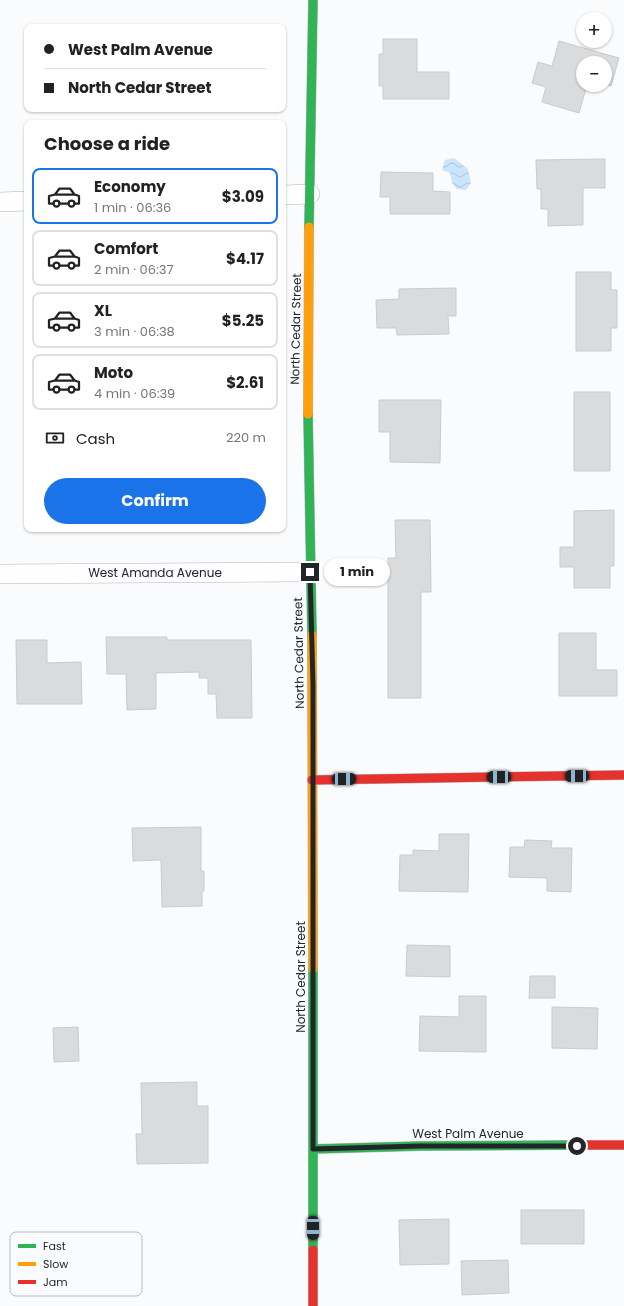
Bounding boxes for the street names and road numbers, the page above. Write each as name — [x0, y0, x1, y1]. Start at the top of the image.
street label: North Cedar Street — [286, 273, 305, 385]
street label: West Amanda Avenue — [88, 564, 222, 581]
street label: North Cedar Street — [289, 597, 308, 709]
street label: North Cedar Street — [292, 921, 309, 1033]
street label: West Palm Avenue — [412, 1125, 524, 1142]

